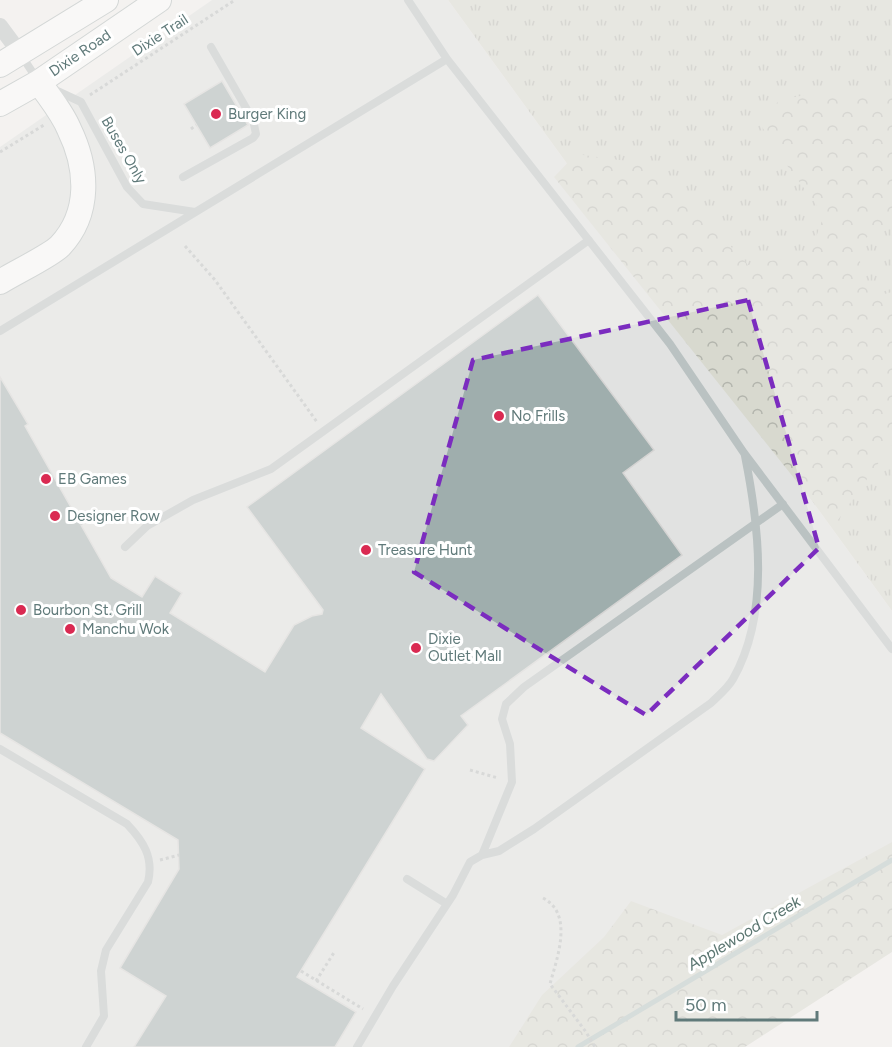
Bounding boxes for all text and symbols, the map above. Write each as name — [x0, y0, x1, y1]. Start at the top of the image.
street label: Dixie Trail — [129, 10, 191, 60]
street label: Dixie Road — [46, 26, 114, 80]
place label: Burger King — [228, 105, 306, 123]
marker: Burger King — [209, 107, 223, 121]
street label: Buses Only — [98, 113, 150, 187]
place label: No Frills — [511, 407, 565, 425]
marker: No Frills — [492, 409, 506, 423]
place label: EB Games — [58, 470, 127, 488]
marker: EB Games — [39, 472, 53, 486]
place label: Designer Row — [67, 507, 160, 525]
marker: Designer Row — [48, 509, 62, 523]
place label: Treasure Hunt — [378, 541, 473, 559]
marker: Treasure Hunt — [359, 543, 373, 557]
place label: Bourbon St. Grill — [33, 601, 142, 619]
marker: Bourbon St. Grill — [14, 603, 28, 617]
place label: Manchu Wok — [82, 620, 170, 638]
marker: Manchu Wok — [63, 622, 77, 636]
place label: Dixie Outlet Mall — [428, 630, 502, 665]
marker: Dixie Outlet Mall — [409, 641, 423, 655]
water label: Applewood Creek — [683, 891, 805, 975]
scale bar — [676, 984, 817, 1022]
text: 50 m — [685, 994, 727, 1016]

